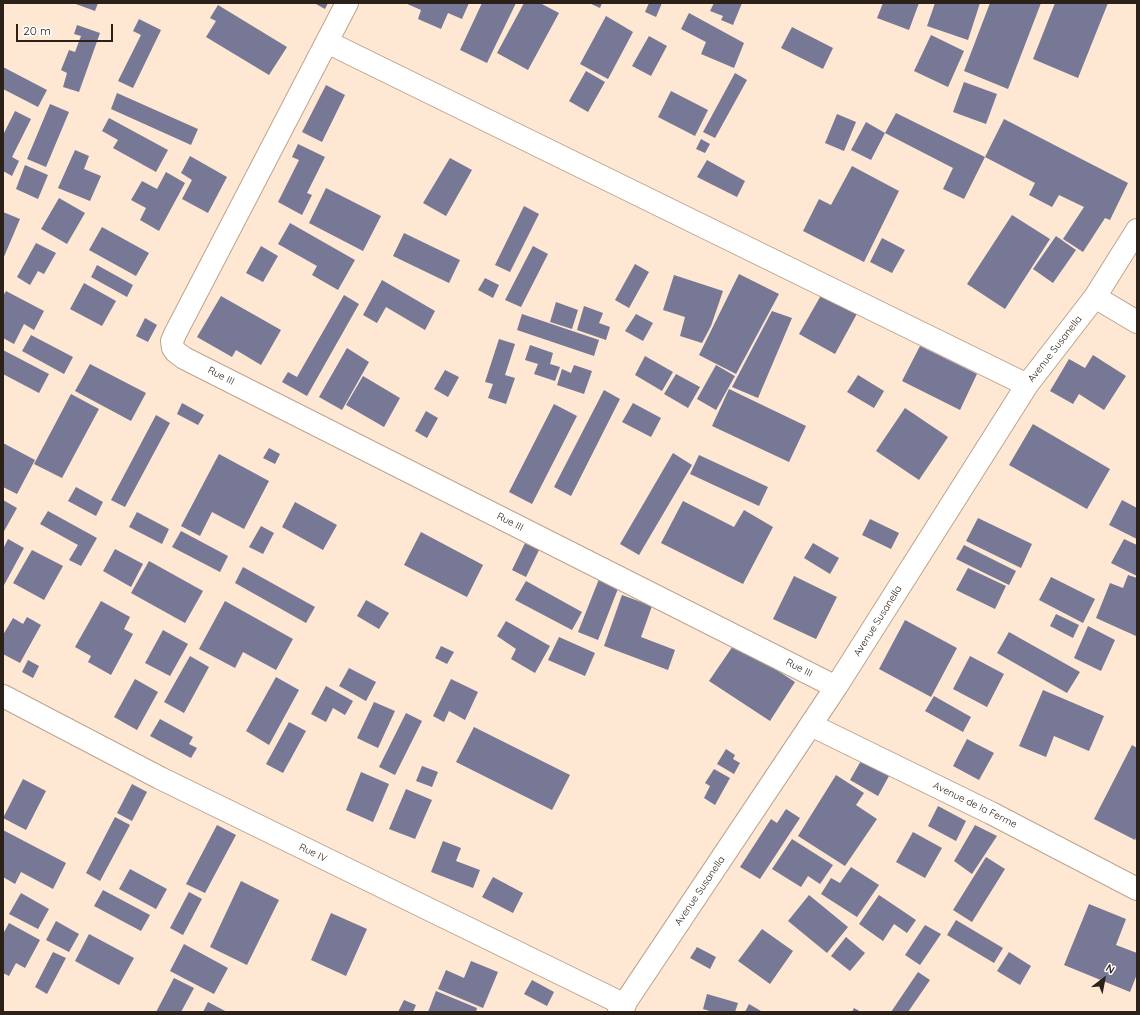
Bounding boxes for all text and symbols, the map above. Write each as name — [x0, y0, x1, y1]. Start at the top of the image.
scale bar — [18, 16, 115, 42]
text: 20 m — [23, 23, 51, 38]
street label: Avenue Susanella — [1025, 313, 1085, 385]
street label: Rue III — [206, 364, 236, 388]
street label: Rue III — [495, 510, 525, 534]
street label: Avenue Susanella — [851, 583, 905, 659]
street label: Rue III — [784, 656, 814, 680]
street label: Avenue de la Ferme — [931, 779, 1019, 831]
street label: Rue IV — [297, 841, 329, 865]
street label: Avenue Susanella — [672, 854, 728, 928]
north arrow — [1084, 959, 1124, 999]
text: N — [1103, 961, 1118, 977]

